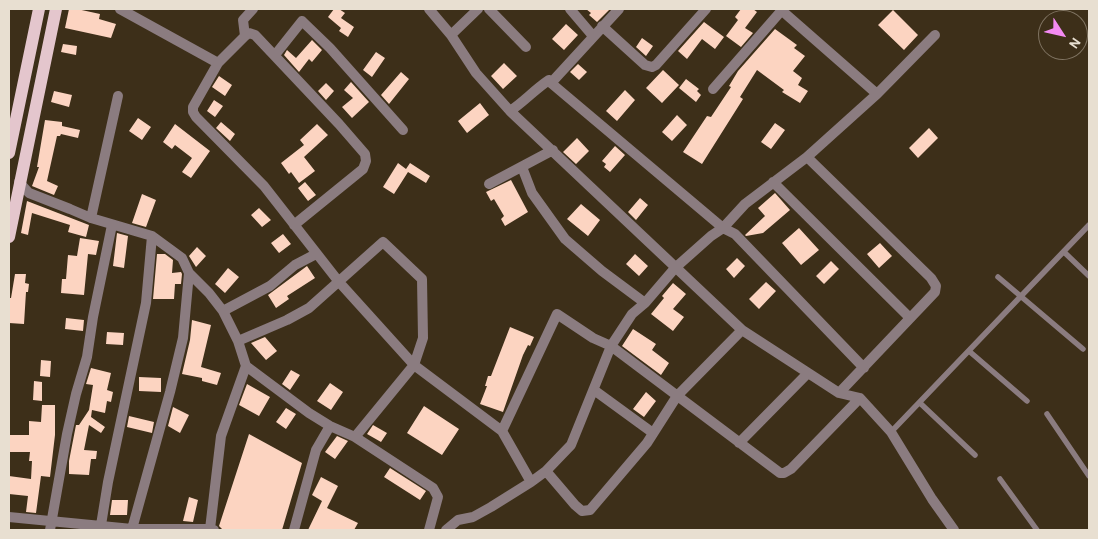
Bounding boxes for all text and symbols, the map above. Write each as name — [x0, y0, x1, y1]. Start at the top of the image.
north arrow — [1038, 10, 1088, 60]
text: N — [1065, 34, 1085, 52]

